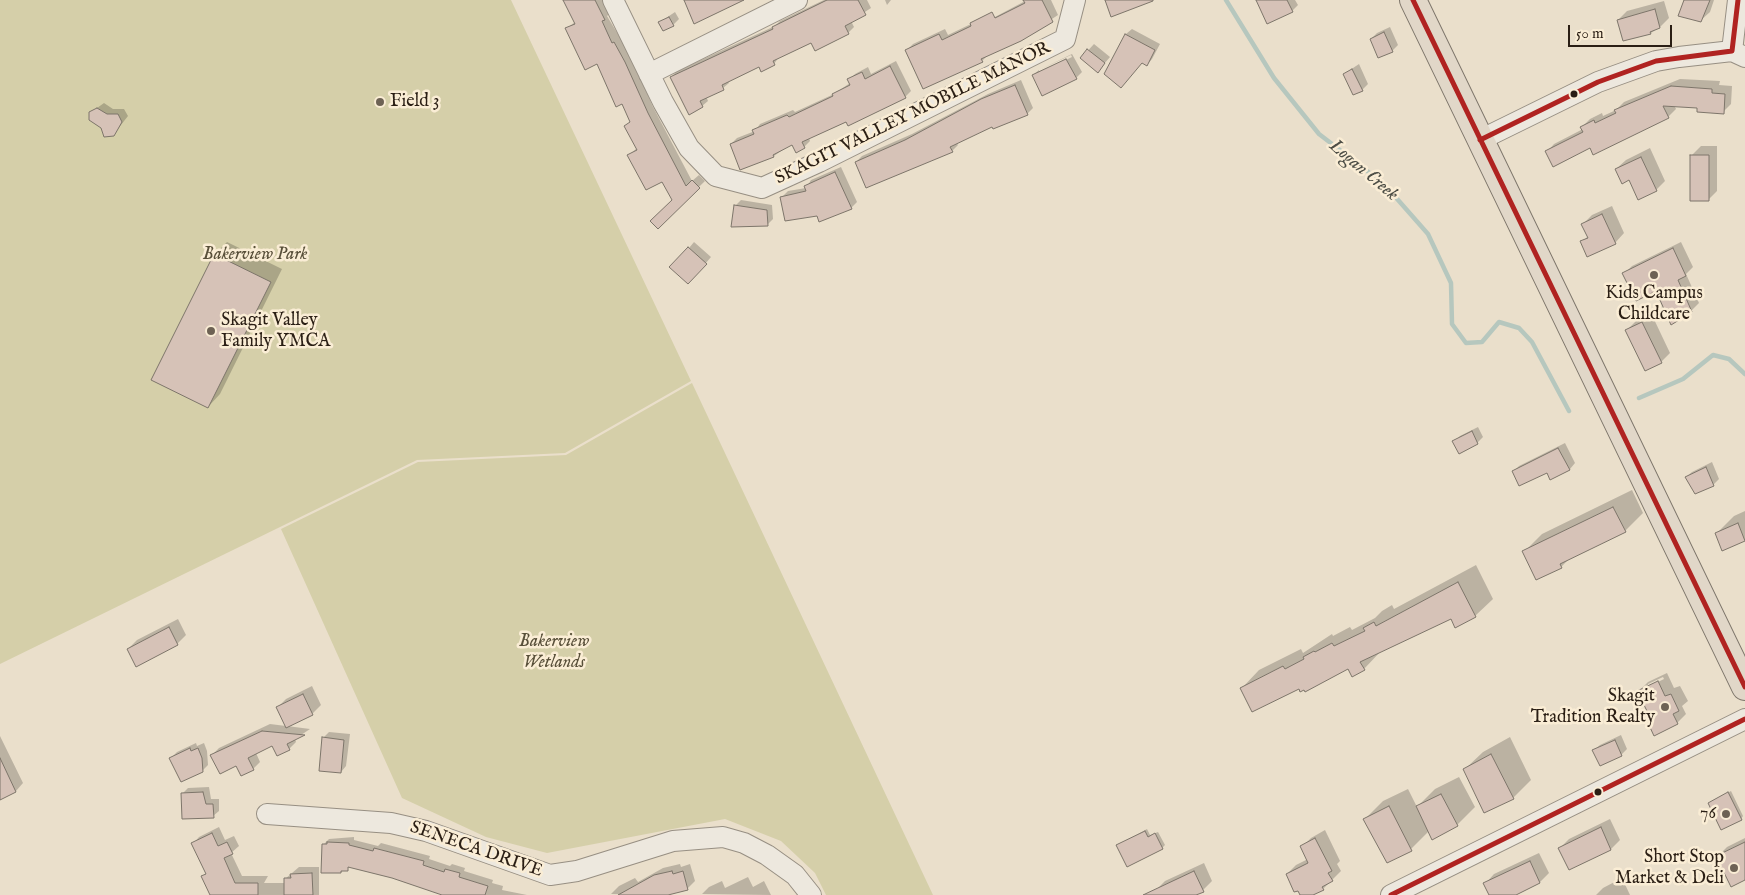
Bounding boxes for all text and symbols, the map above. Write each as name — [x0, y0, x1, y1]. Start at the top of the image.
scale bar — [1570, 15, 1674, 47]
text: 50 m — [1576, 24, 1604, 43]
street label: SKAGIT VALLEY MOBILE MANOR — [772, 38, 1054, 190]
unlabelled marker — [1569, 89, 1579, 99]
place label: Field 3 — [390, 91, 440, 113]
marker: Field 3 — [374, 96, 386, 108]
water label: Logan Creek — [1324, 135, 1402, 207]
park label: Bakerview Park — [202, 244, 308, 266]
marker: Kids Campus Childcare — [1648, 269, 1660, 281]
place label: Kids Campus Childcare — [1605, 283, 1703, 326]
place label: Skagit Valley Family YMCA — [221, 310, 330, 352]
marker: Skagit Valley Family YMCA — [205, 325, 217, 337]
park label: Bakerview Wetlands — [519, 631, 589, 674]
place label: Skagit Tradition Realty — [1531, 686, 1655, 729]
marker: Skagit Tradition Realty — [1659, 701, 1671, 713]
unlabelled marker — [1593, 787, 1603, 797]
place label: 76 — [1700, 803, 1716, 825]
marker: 76 — [1720, 808, 1732, 820]
street label: SENECA DRIVE — [407, 817, 545, 883]
place label: Short Stop Market & Deli — [1615, 847, 1724, 890]
marker: Short Stop Market & Deli — [1728, 862, 1740, 874]

